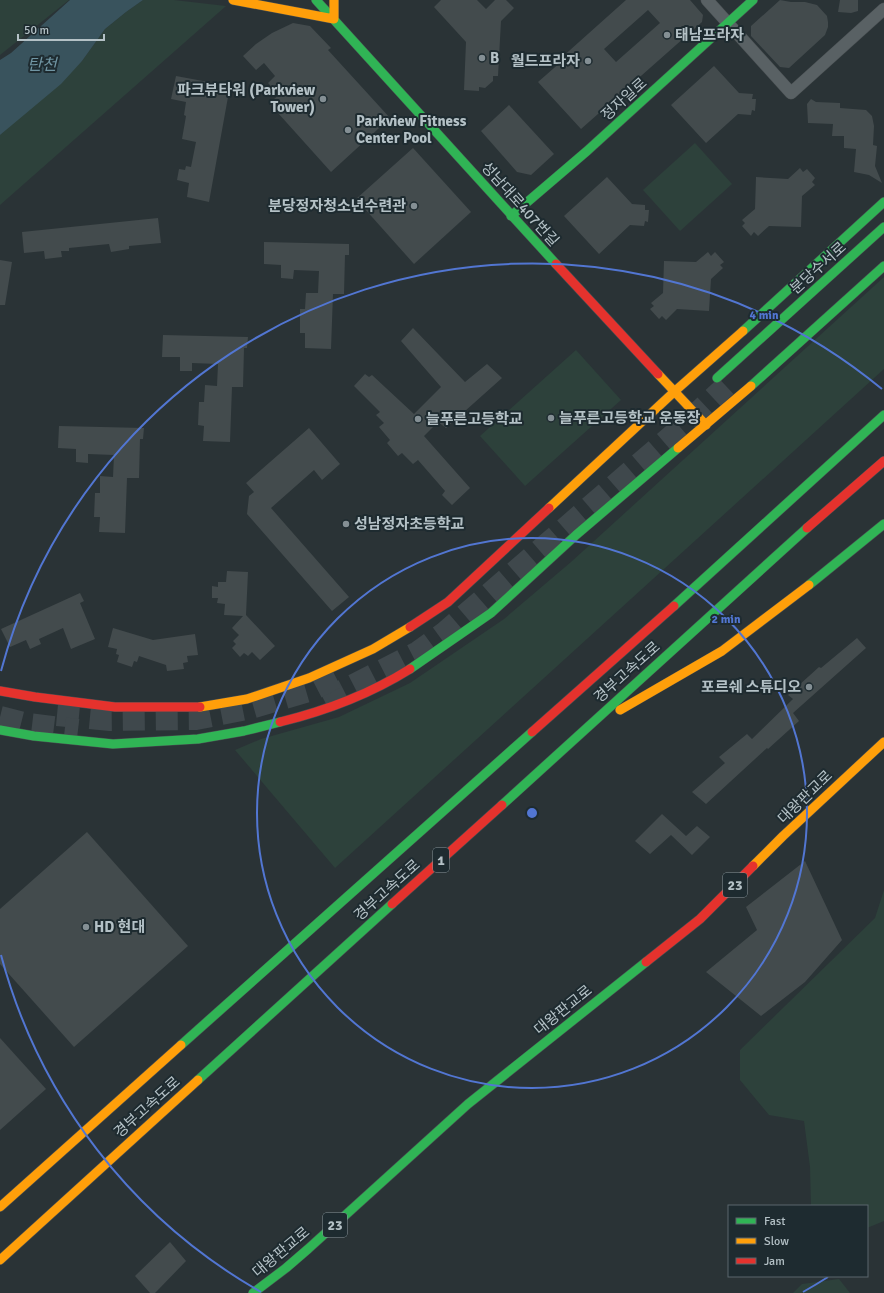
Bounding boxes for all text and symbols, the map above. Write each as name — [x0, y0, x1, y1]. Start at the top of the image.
scale bar — [18, 16, 104, 42]
text: 50 m — [24, 23, 49, 38]
place label: 태남프라자 — [675, 26, 744, 44]
marker: 태남프라자 — [662, 30, 672, 40]
place label: B — [490, 49, 499, 67]
place label: 월드프라자 — [511, 52, 580, 70]
marker: B — [477, 53, 487, 63]
water label: 탄천 — [27, 55, 59, 75]
marker: 월드프라자 — [583, 56, 593, 66]
street label: 정자일로 — [597, 74, 651, 124]
place label: 파크뷰타워 (Parkview Tower) — [177, 81, 316, 116]
marker: 파크뷰타워 (Parkview Tower) — [318, 94, 328, 104]
place label: Parkview Fitness Center Pool — [356, 112, 467, 147]
marker: Parkview Fitness Center Pool — [343, 125, 353, 135]
street label: 성남대로407번길 — [477, 158, 563, 250]
place label: 분당정자청소년수련관 — [268, 197, 406, 215]
marker: 분당정자청소년수련관 — [409, 201, 419, 211]
street label: 분당수서로 — [786, 238, 850, 298]
text: 4 min — [750, 308, 779, 323]
place label: 늘푸른고등학교 운동장 — [559, 409, 701, 427]
place label: 늘푸른고등학교 — [426, 410, 523, 428]
marker: 늘푸른고등학교 운동장 — [546, 413, 556, 423]
marker: 늘푸른고등학교 — [413, 414, 423, 424]
place label: 성남정자초등학교 — [354, 515, 465, 533]
marker: 성남정자초등학교 — [341, 519, 351, 529]
text: 2 min — [712, 612, 741, 627]
street label: 경부고속도로 — [590, 638, 664, 706]
place label: 포르쉐 스튜디오 — [701, 678, 801, 696]
marker: 포르쉐 스튜디오 — [804, 682, 814, 692]
street label: 대왕판교로 — [774, 767, 836, 827]
centre of rings — [525, 806, 539, 820]
road number: 1 — [433, 848, 449, 872]
street label: 경부고속도로 — [350, 856, 424, 924]
road number: 23 — [723, 873, 747, 897]
place label: HD 현대 — [94, 918, 145, 936]
marker: HD 현대 — [81, 922, 91, 932]
street label: 대왕판교로 — [531, 981, 595, 1039]
street label: 경부고속도로 — [110, 1073, 184, 1141]
legend — [728, 1205, 868, 1277]
road number: 23 — [323, 1213, 347, 1237]
text: Fast — [764, 1214, 785, 1229]
street label: 대왕판교로 — [249, 1223, 313, 1281]
text: Slow — [764, 1234, 789, 1249]
text: Jam — [764, 1254, 785, 1269]

